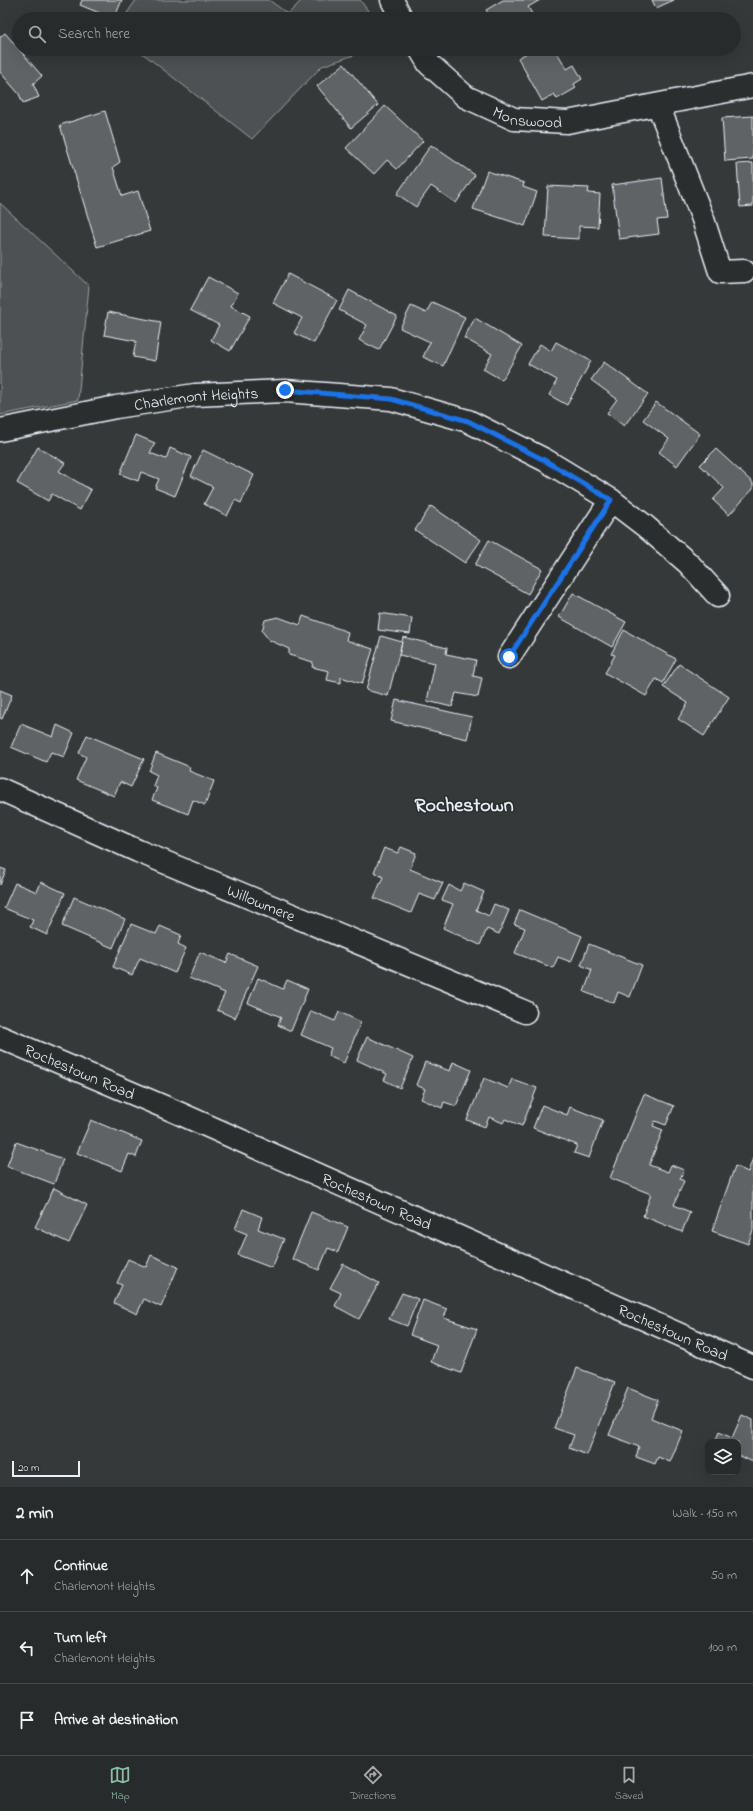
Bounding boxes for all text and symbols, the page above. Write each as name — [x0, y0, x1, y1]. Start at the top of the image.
search box — [12, 12, 741, 56]
icon: search — [26, 23, 48, 45]
text: Search here — [58, 23, 130, 45]
street label: Monswood — [488, 101, 563, 136]
route end — [276, 381, 294, 399]
street label: Charlemont Heights — [133, 382, 259, 418]
route start — [500, 648, 518, 666]
district label: Rochestown — [414, 792, 514, 821]
street label: Willowmere — [223, 879, 299, 929]
street label: Rochestown Road — [20, 1039, 138, 1107]
street label: Rochestown Road — [317, 1168, 435, 1237]
street label: Rochestown Road — [614, 1299, 731, 1368]
map controls — [705, 1439, 741, 1475]
button: layers — [705, 1439, 741, 1475]
scale bar — [12, 1459, 80, 1478]
text: 20 m — [18, 1460, 40, 1476]
text: 2 min — [16, 1501, 53, 1526]
text: Walk · 150 m — [672, 1504, 737, 1523]
text: Continue — [54, 1555, 108, 1577]
icon: ahead — [16, 1565, 38, 1587]
text: 50 m — [711, 1566, 737, 1585]
text: Charlemont Heights — [54, 1577, 155, 1596]
text: Turn left — [54, 1627, 107, 1649]
icon: left — [16, 1637, 38, 1659]
text: 100 m — [708, 1638, 737, 1657]
text: Charlemont Heights — [54, 1649, 155, 1668]
icon: arrive — [16, 1709, 38, 1731]
text: Arrive at destination — [54, 1709, 178, 1731]
tab: Map — [109, 1764, 131, 1804]
tab: Directions — [350, 1764, 396, 1804]
tab: Saved — [615, 1764, 644, 1804]

